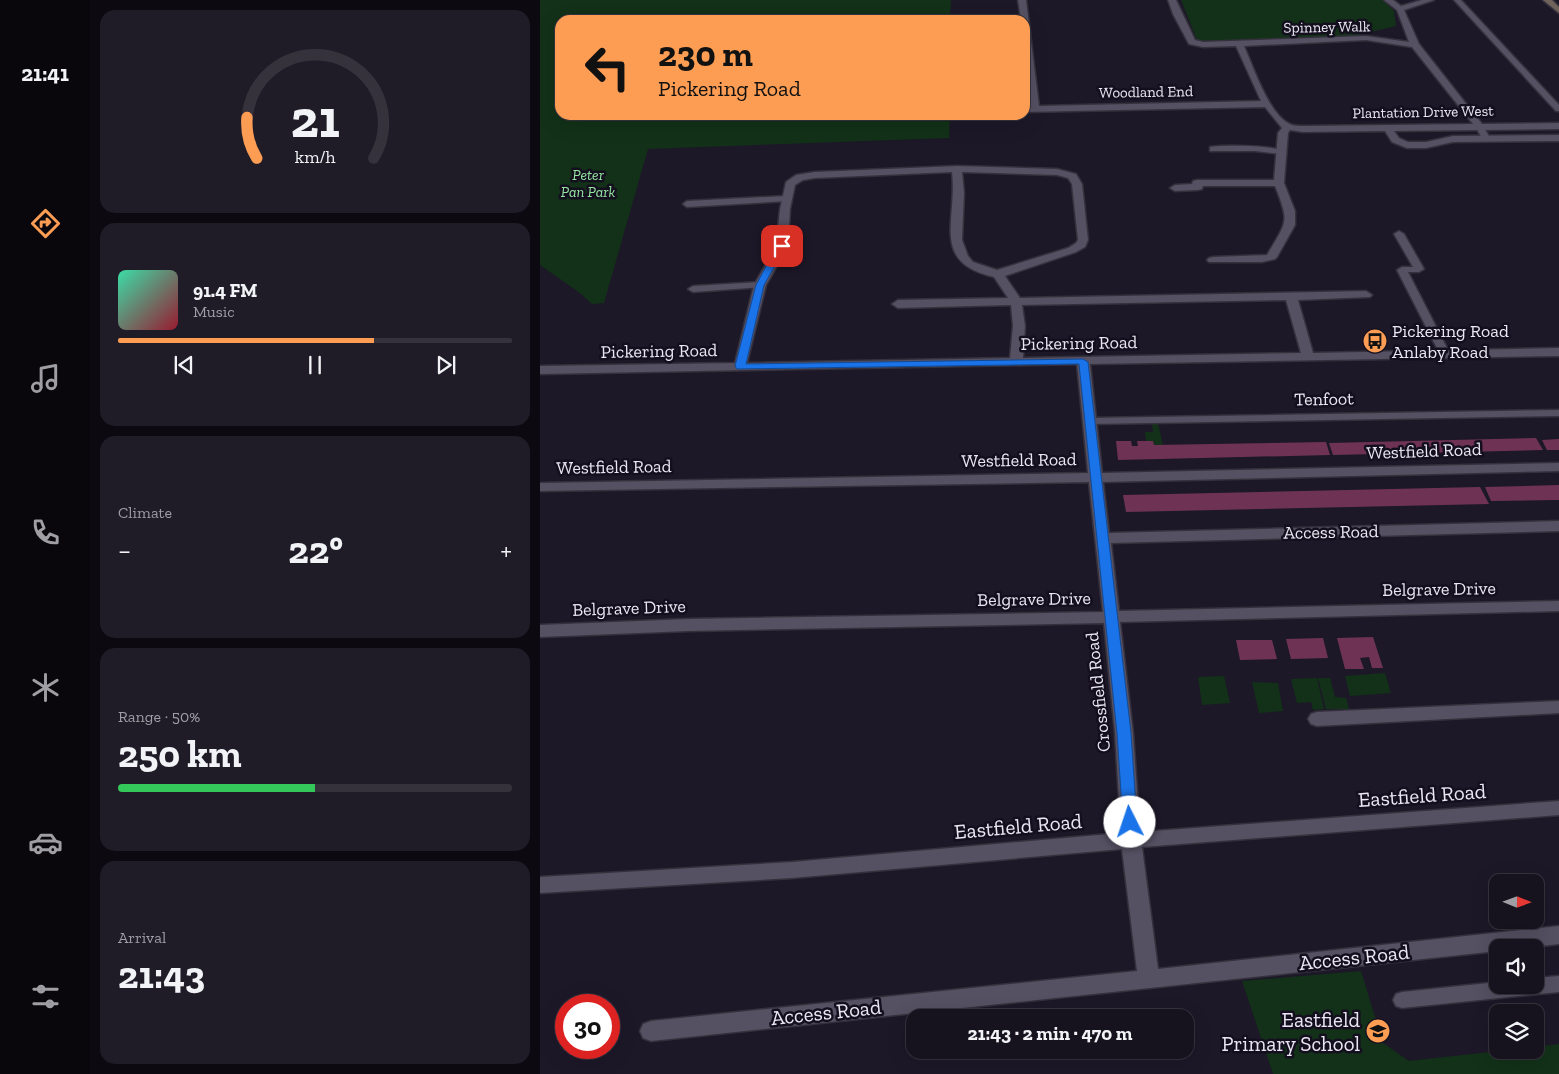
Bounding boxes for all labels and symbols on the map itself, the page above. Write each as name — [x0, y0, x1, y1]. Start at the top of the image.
street label: Spinney Walk — [1283, 17, 1371, 37]
street label: Woodland End — [1099, 82, 1194, 102]
street label: Plantation Drive West — [1352, 102, 1494, 122]
park label: Peter Pan Park — [561, 166, 615, 201]
pin — [761, 225, 803, 267]
place label: Pickering Road Anlaby Road — [1392, 320, 1509, 363]
bus stop icon: Pickering Road Anlaby Road — [1362, 328, 1388, 354]
street label: Pickering Road — [1020, 331, 1138, 355]
street label: Pickering Road — [600, 339, 718, 363]
street label: Tenfoot — [1294, 387, 1354, 411]
street label: Westfield Road — [1366, 438, 1482, 464]
street label: Westfield Road — [961, 448, 1077, 472]
street label: Westfield Road — [556, 455, 672, 479]
street label: Access Road — [1283, 520, 1379, 544]
street label: Belgrave Drive — [1382, 577, 1496, 601]
street label: Belgrave Drive — [977, 587, 1091, 611]
street label: Belgrave Drive — [572, 595, 686, 621]
street label: Crossfield Road — [1081, 631, 1115, 753]
street label: Eastfield Road — [1357, 778, 1487, 812]
position arrow — [1103, 795, 1155, 847]
street label: Eastfield Road — [953, 808, 1083, 844]
north arrow — [1489, 874, 1544, 929]
street label: Access Road — [1298, 939, 1411, 975]
speed limit sign: 30 — [555, 994, 620, 1059]
street label: Access Road — [770, 994, 883, 1030]
place label: Eastfield Primary School — [1221, 1007, 1360, 1056]
school or university icon: Eastfield Primary School — [1365, 1018, 1391, 1044]

